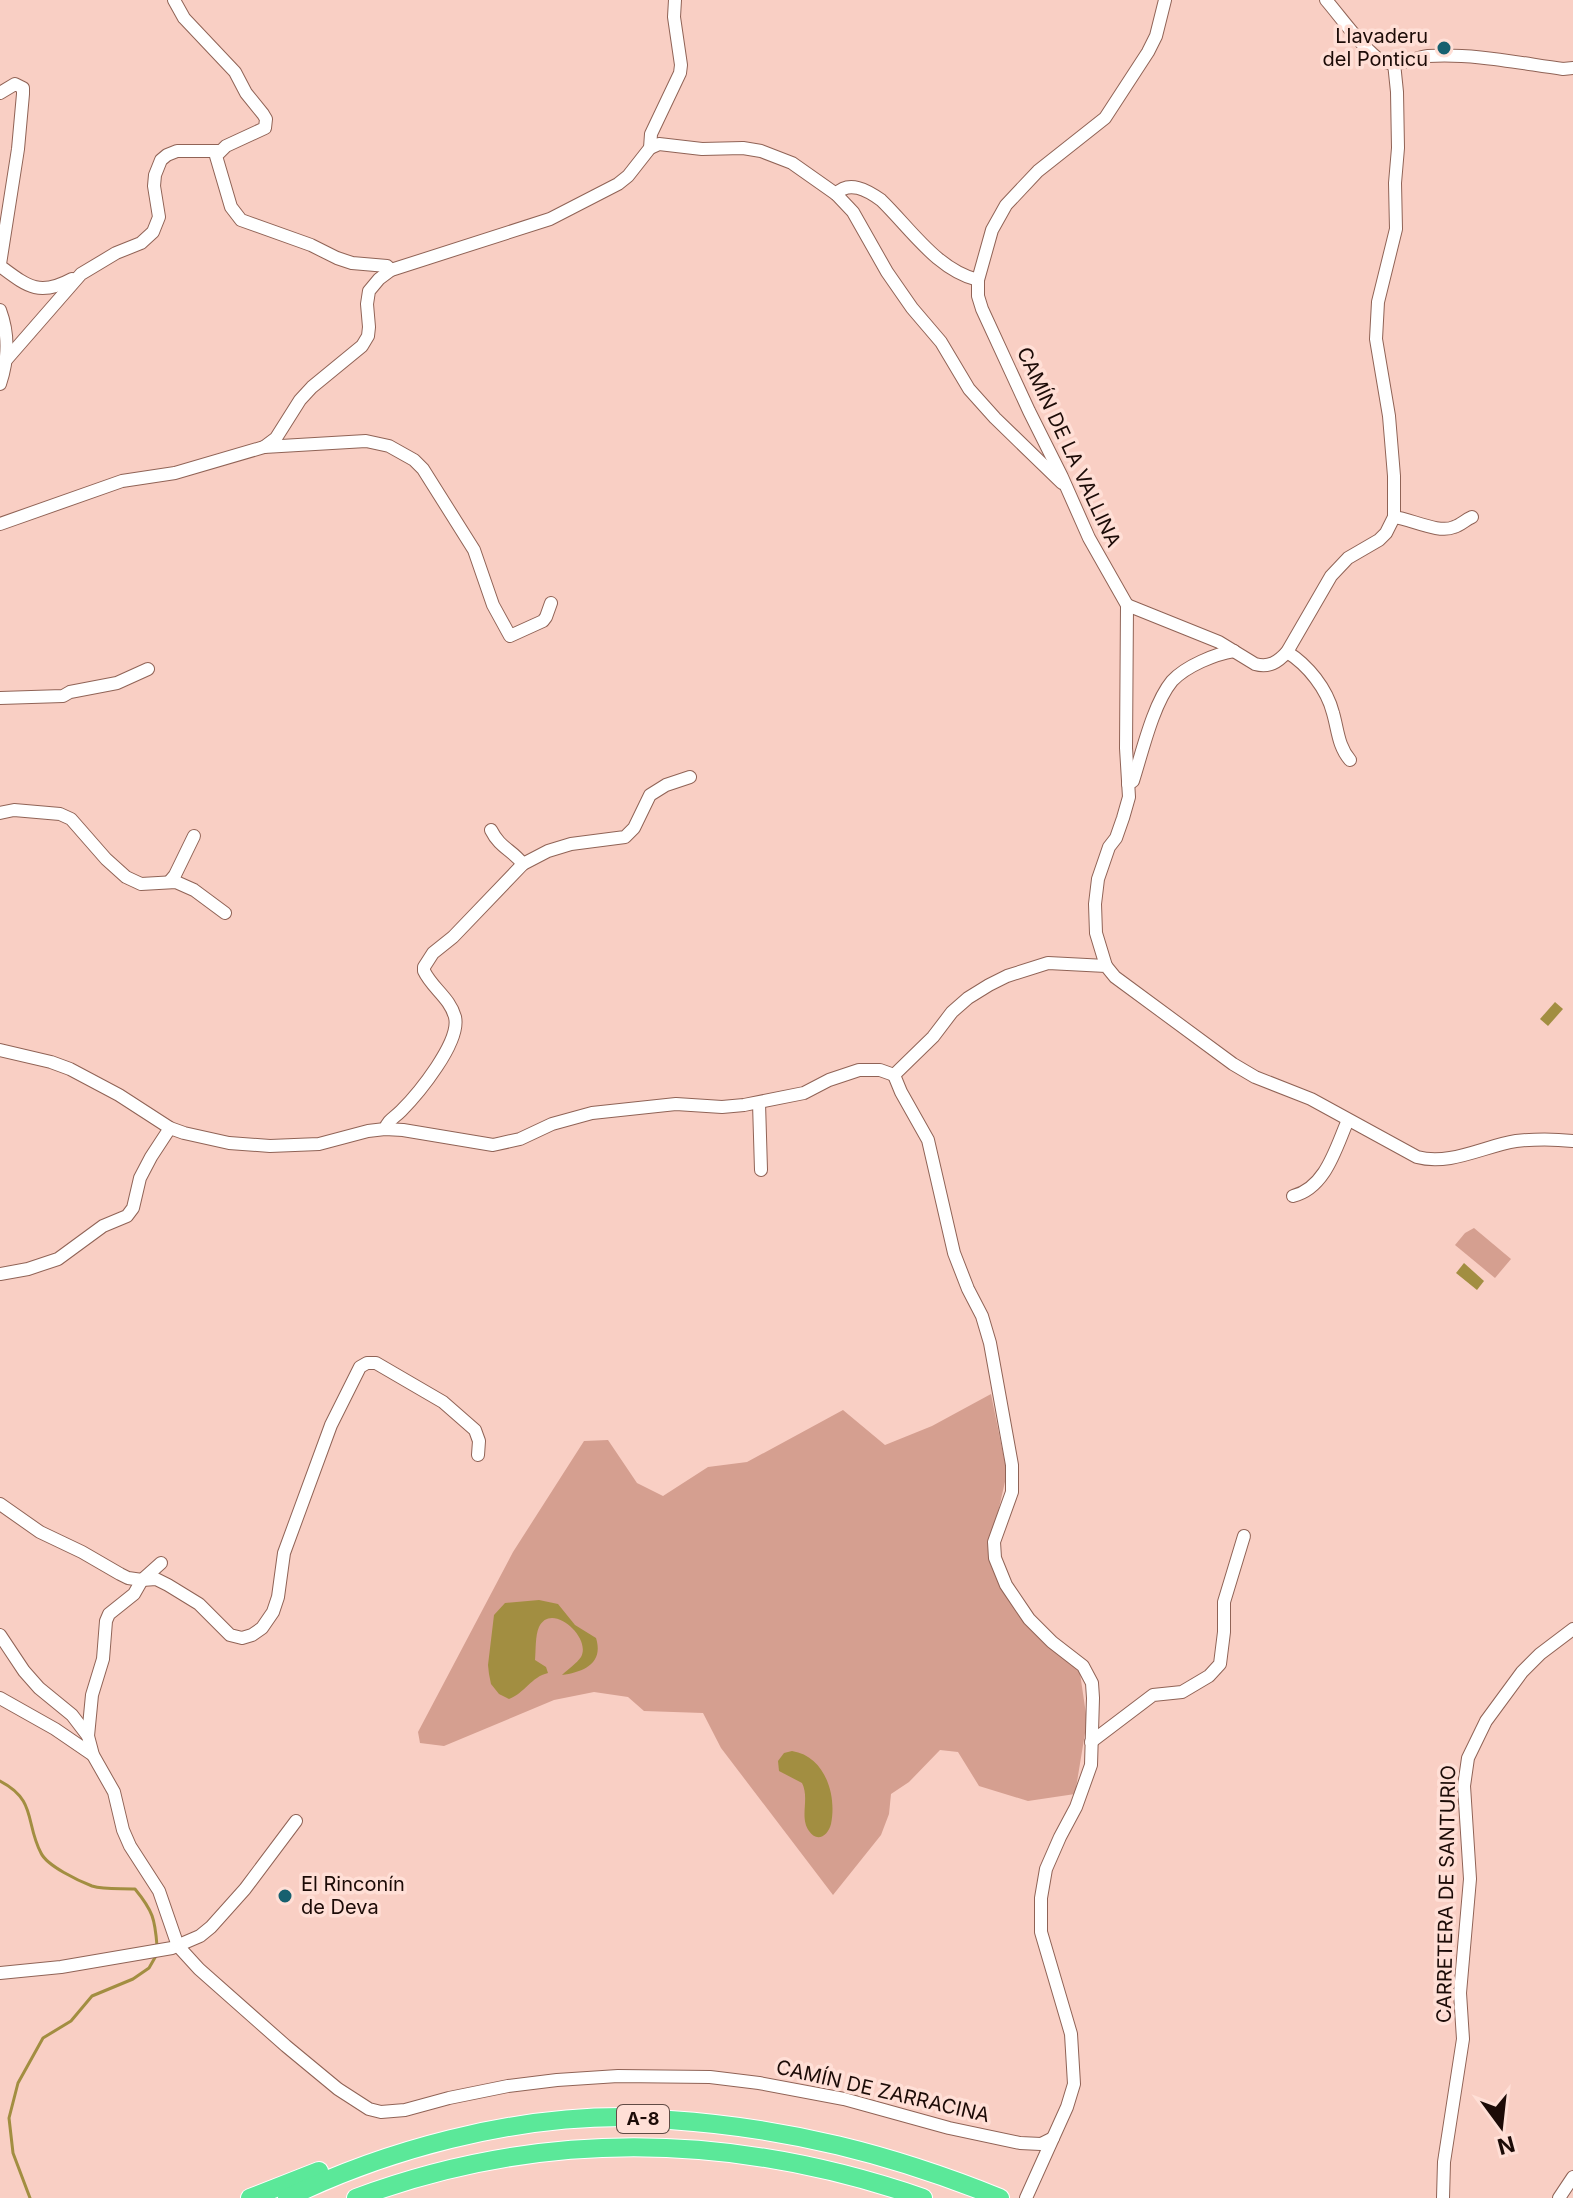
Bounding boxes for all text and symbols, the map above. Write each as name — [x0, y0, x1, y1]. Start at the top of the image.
place label: Llavaderu del Ponticu — [1323, 24, 1428, 71]
marker: Llavaderu del Ponticu — [1435, 39, 1453, 57]
street label: CAMÍN DE LA VALLINA — [1012, 343, 1127, 551]
street label: CARRETERA DE SANTURIO — [1432, 1765, 1460, 2023]
place label: El Rinconín de Deva — [301, 1872, 405, 1919]
marker: El Rinconín de Deva — [276, 1887, 294, 1905]
street label: CAMÍN DE ZARRACINA — [774, 2054, 992, 2127]
north arrow — [1461, 2086, 1541, 2166]
road number: A-8 — [617, 2105, 669, 2133]
text: N — [1495, 2131, 1518, 2160]

